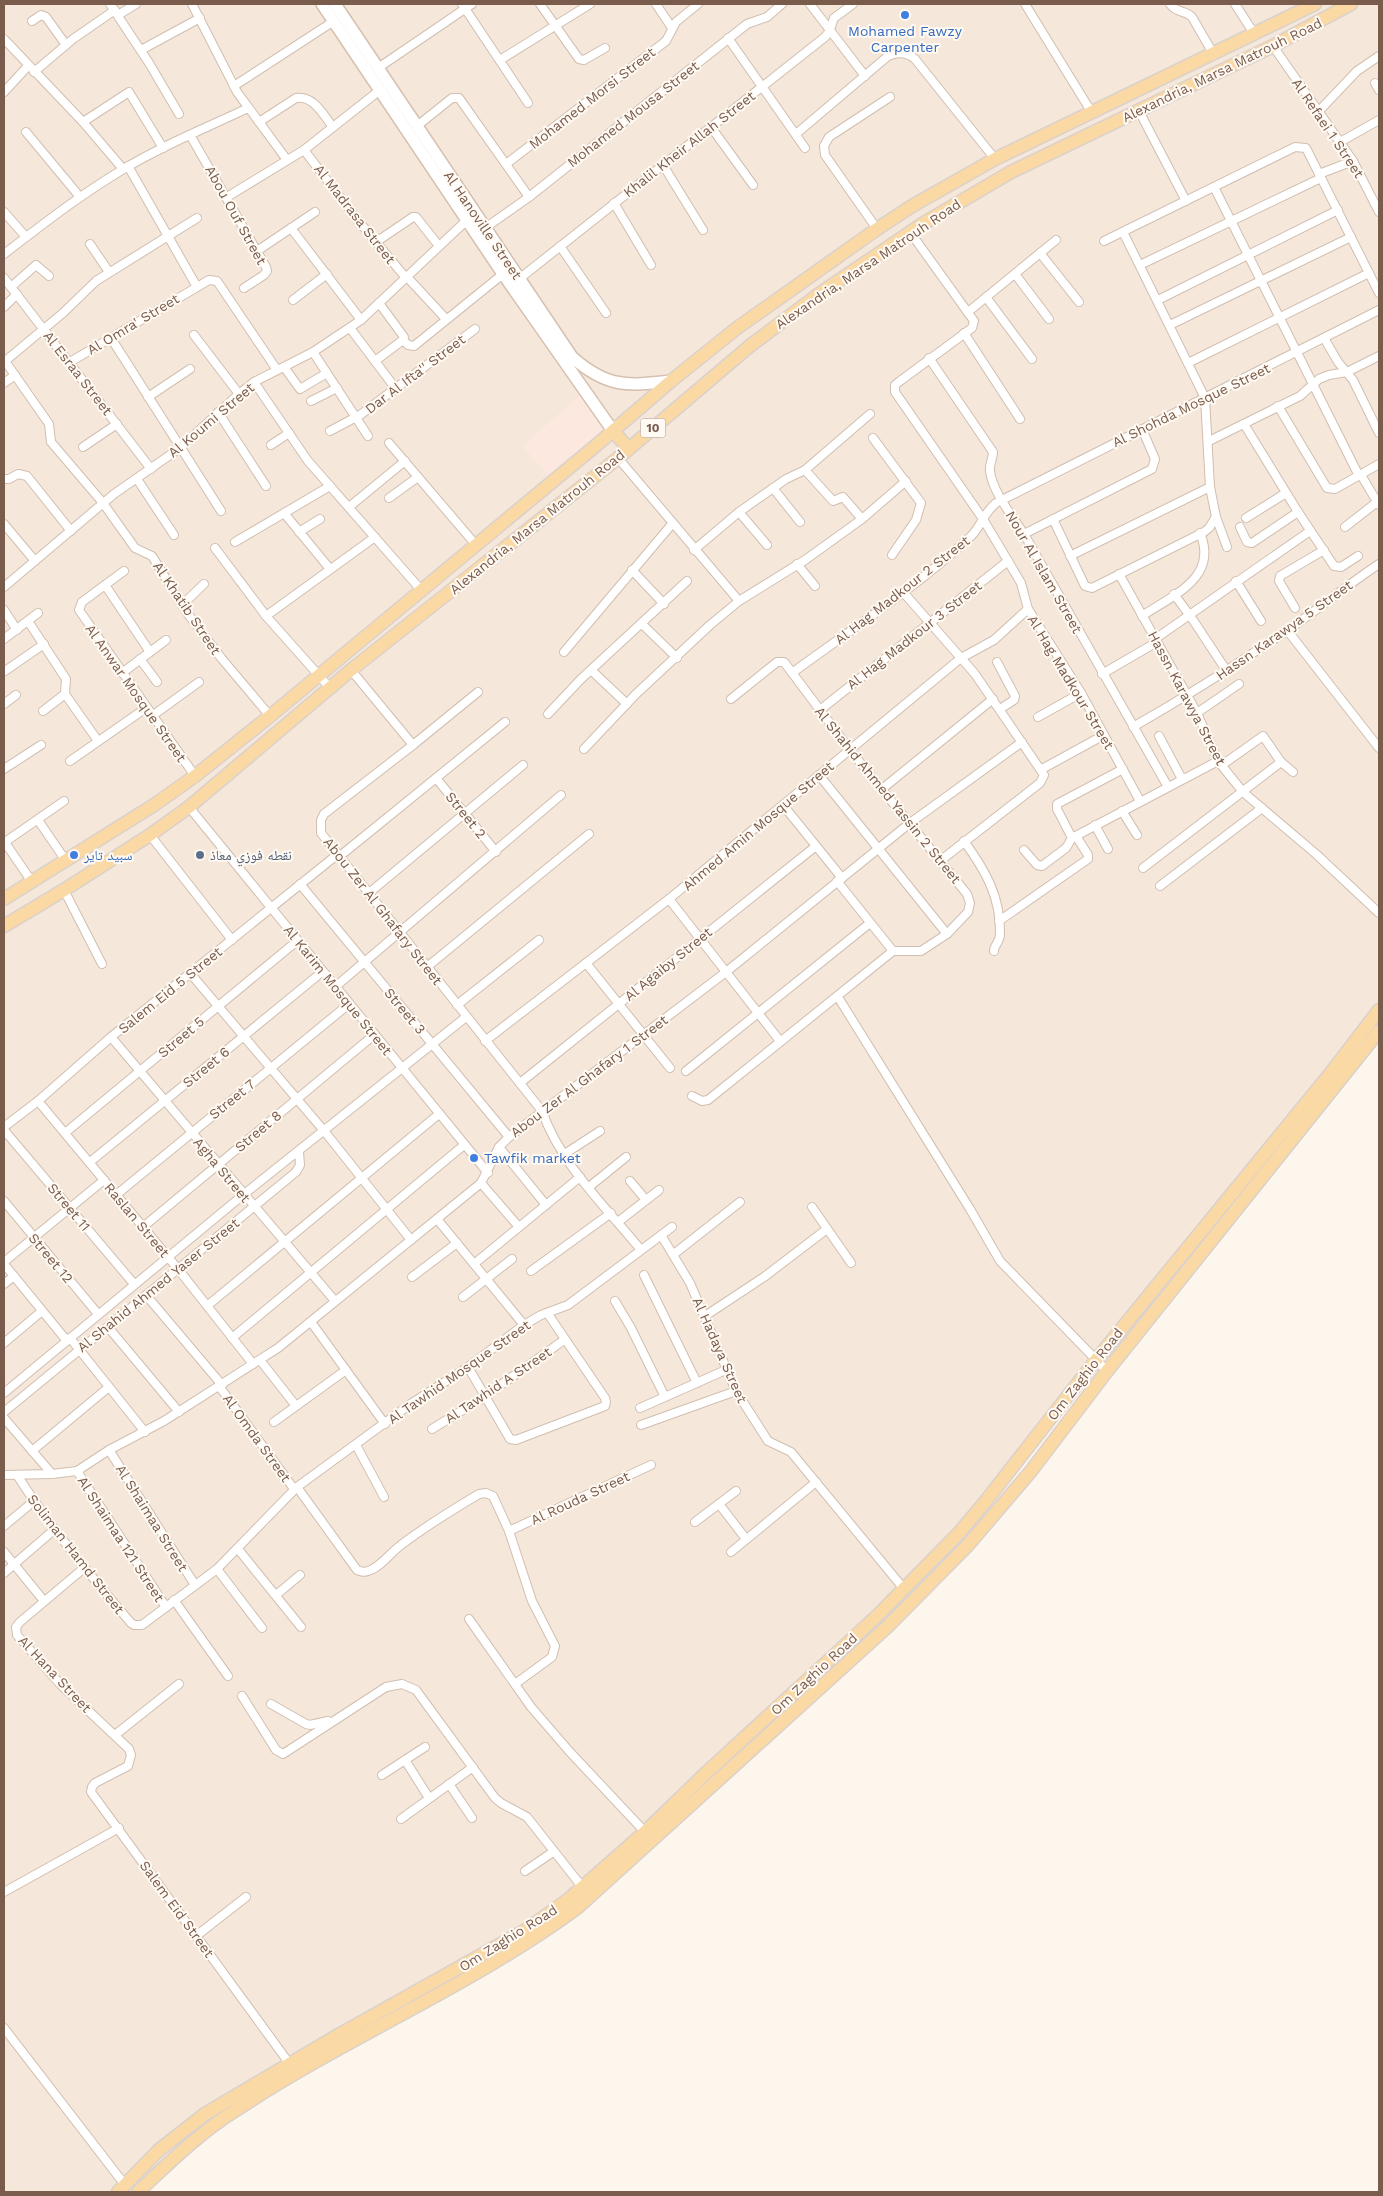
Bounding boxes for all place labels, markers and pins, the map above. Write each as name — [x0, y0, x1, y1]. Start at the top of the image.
marker: Mohamed Fawzy Carpenter — [899, 9, 911, 21]
place label: Mohamed Fawzy Carpenter — [848, 23, 963, 55]
place label: سبيد تاير — [83, 847, 133, 864]
place label: نقطه فوزي معاذ — [210, 847, 292, 867]
marker: سبيد تاير — [68, 849, 80, 861]
marker: نقطه فوزي معاذ — [194, 849, 206, 861]
place label: Tawfik market — [484, 1150, 581, 1166]
marker: Tawfik market — [468, 1152, 480, 1164]

